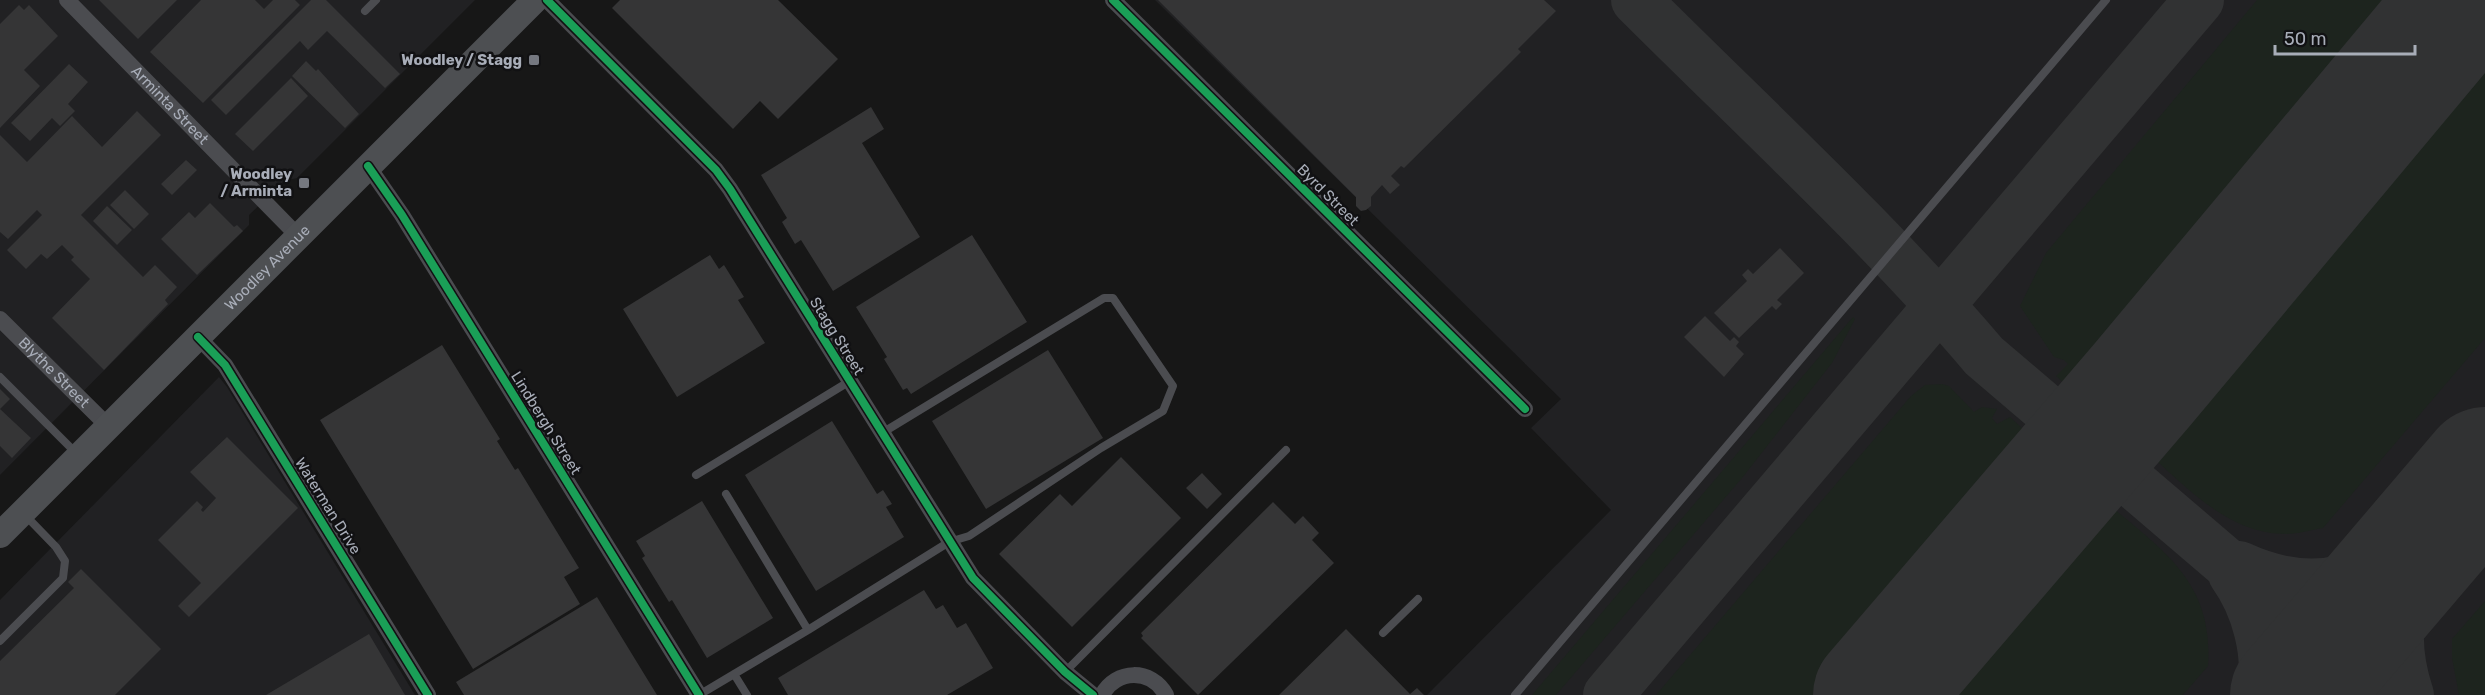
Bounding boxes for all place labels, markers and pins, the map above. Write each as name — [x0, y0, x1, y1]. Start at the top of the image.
place label: Woodley / Stagg — [401, 51, 522, 69]
marker: Woodley / Stagg — [527, 53, 541, 67]
place label: Woodley / Arminta — [220, 165, 292, 200]
marker: Woodley / Arminta — [297, 176, 311, 190]

